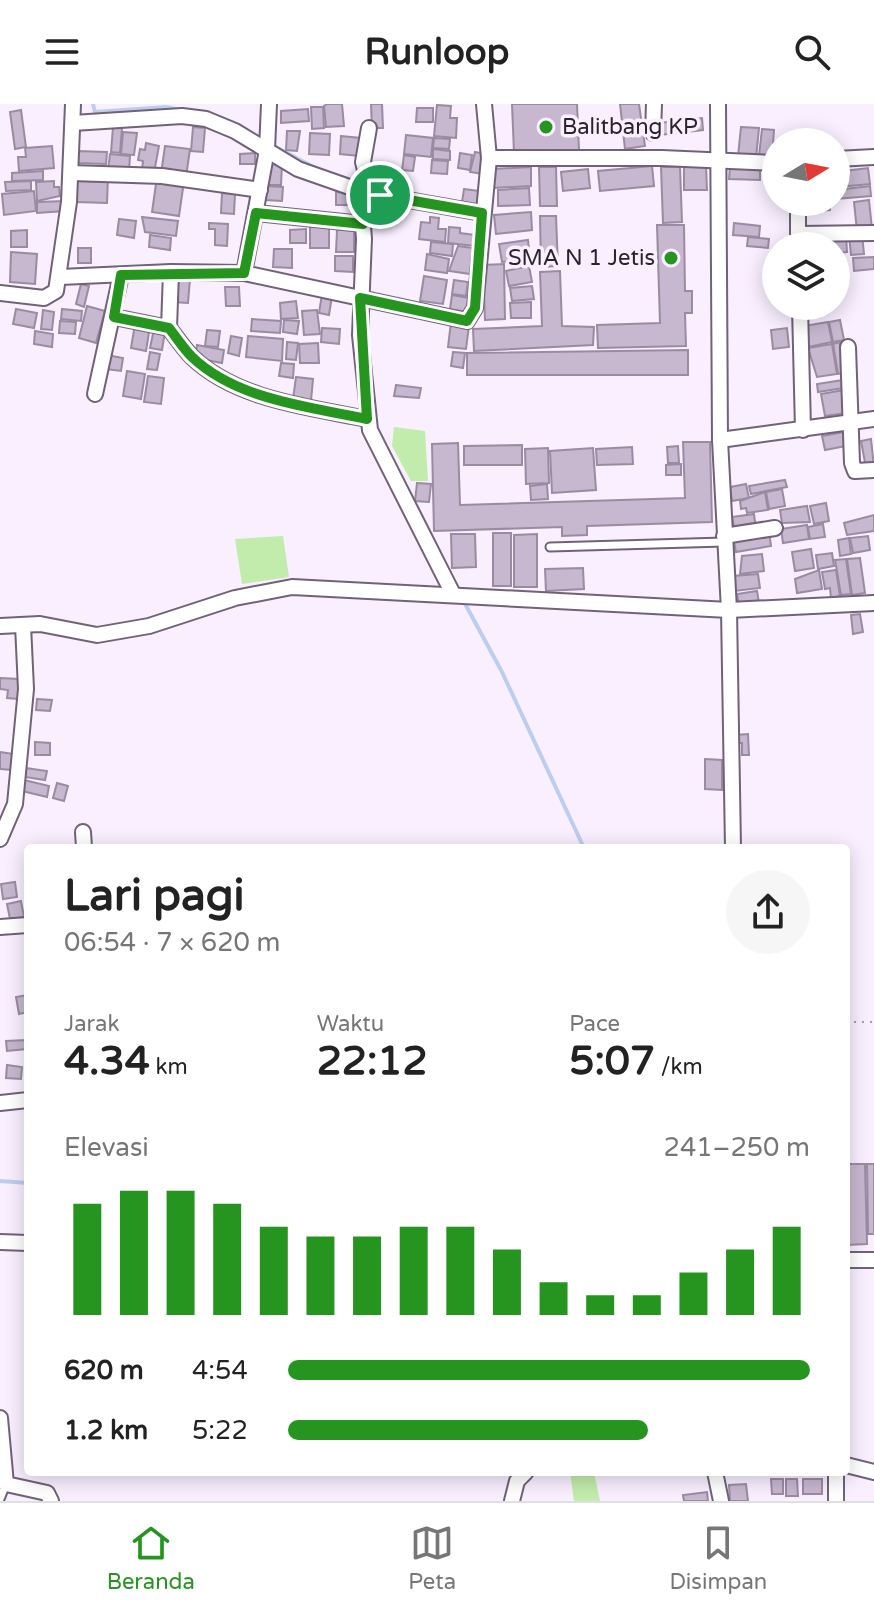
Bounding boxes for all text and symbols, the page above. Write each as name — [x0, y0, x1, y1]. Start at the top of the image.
icon: menu — [40, 30, 84, 74]
icon: search — [790, 30, 834, 74]
text: Runloop — [365, 31, 509, 74]
place label: Balitbang KP — [562, 114, 698, 140]
marker: Balitbang KP — [537, 118, 555, 136]
north arrow — [762, 128, 850, 216]
map controls — [762, 128, 850, 320]
pin — [346, 161, 414, 229]
icon: arrive — [358, 173, 402, 217]
button: layers — [762, 232, 850, 320]
place label: SMA N 1 Jetis — [508, 245, 655, 271]
marker: SMA N 1 Jetis — [662, 249, 680, 267]
text: Lari pagi — [64, 870, 245, 923]
button: share — [726, 870, 810, 954]
text: 06:54 · 7 × 620 m — [64, 927, 280, 958]
text: Jarak — [64, 1011, 119, 1037]
text: Waktu — [317, 1011, 384, 1037]
text: Pace — [569, 1011, 620, 1037]
text: 4.34 — [64, 1037, 150, 1085]
text: 22:12 — [317, 1037, 428, 1085]
text: 5:07 — [569, 1037, 655, 1085]
text: km — [150, 1054, 188, 1080]
text: /km — [655, 1054, 703, 1080]
text: Elevasi — [64, 1132, 149, 1163]
text: 241–250 m — [664, 1132, 810, 1163]
text: 620 m — [64, 1355, 144, 1386]
text: 4:54 — [192, 1355, 248, 1386]
text: 1.2 km — [64, 1415, 148, 1446]
text: 5:22 — [192, 1415, 248, 1446]
tab: Beranda — [107, 1521, 195, 1595]
tab: Peta — [408, 1521, 456, 1595]
tab: Disimpan — [670, 1521, 767, 1595]

